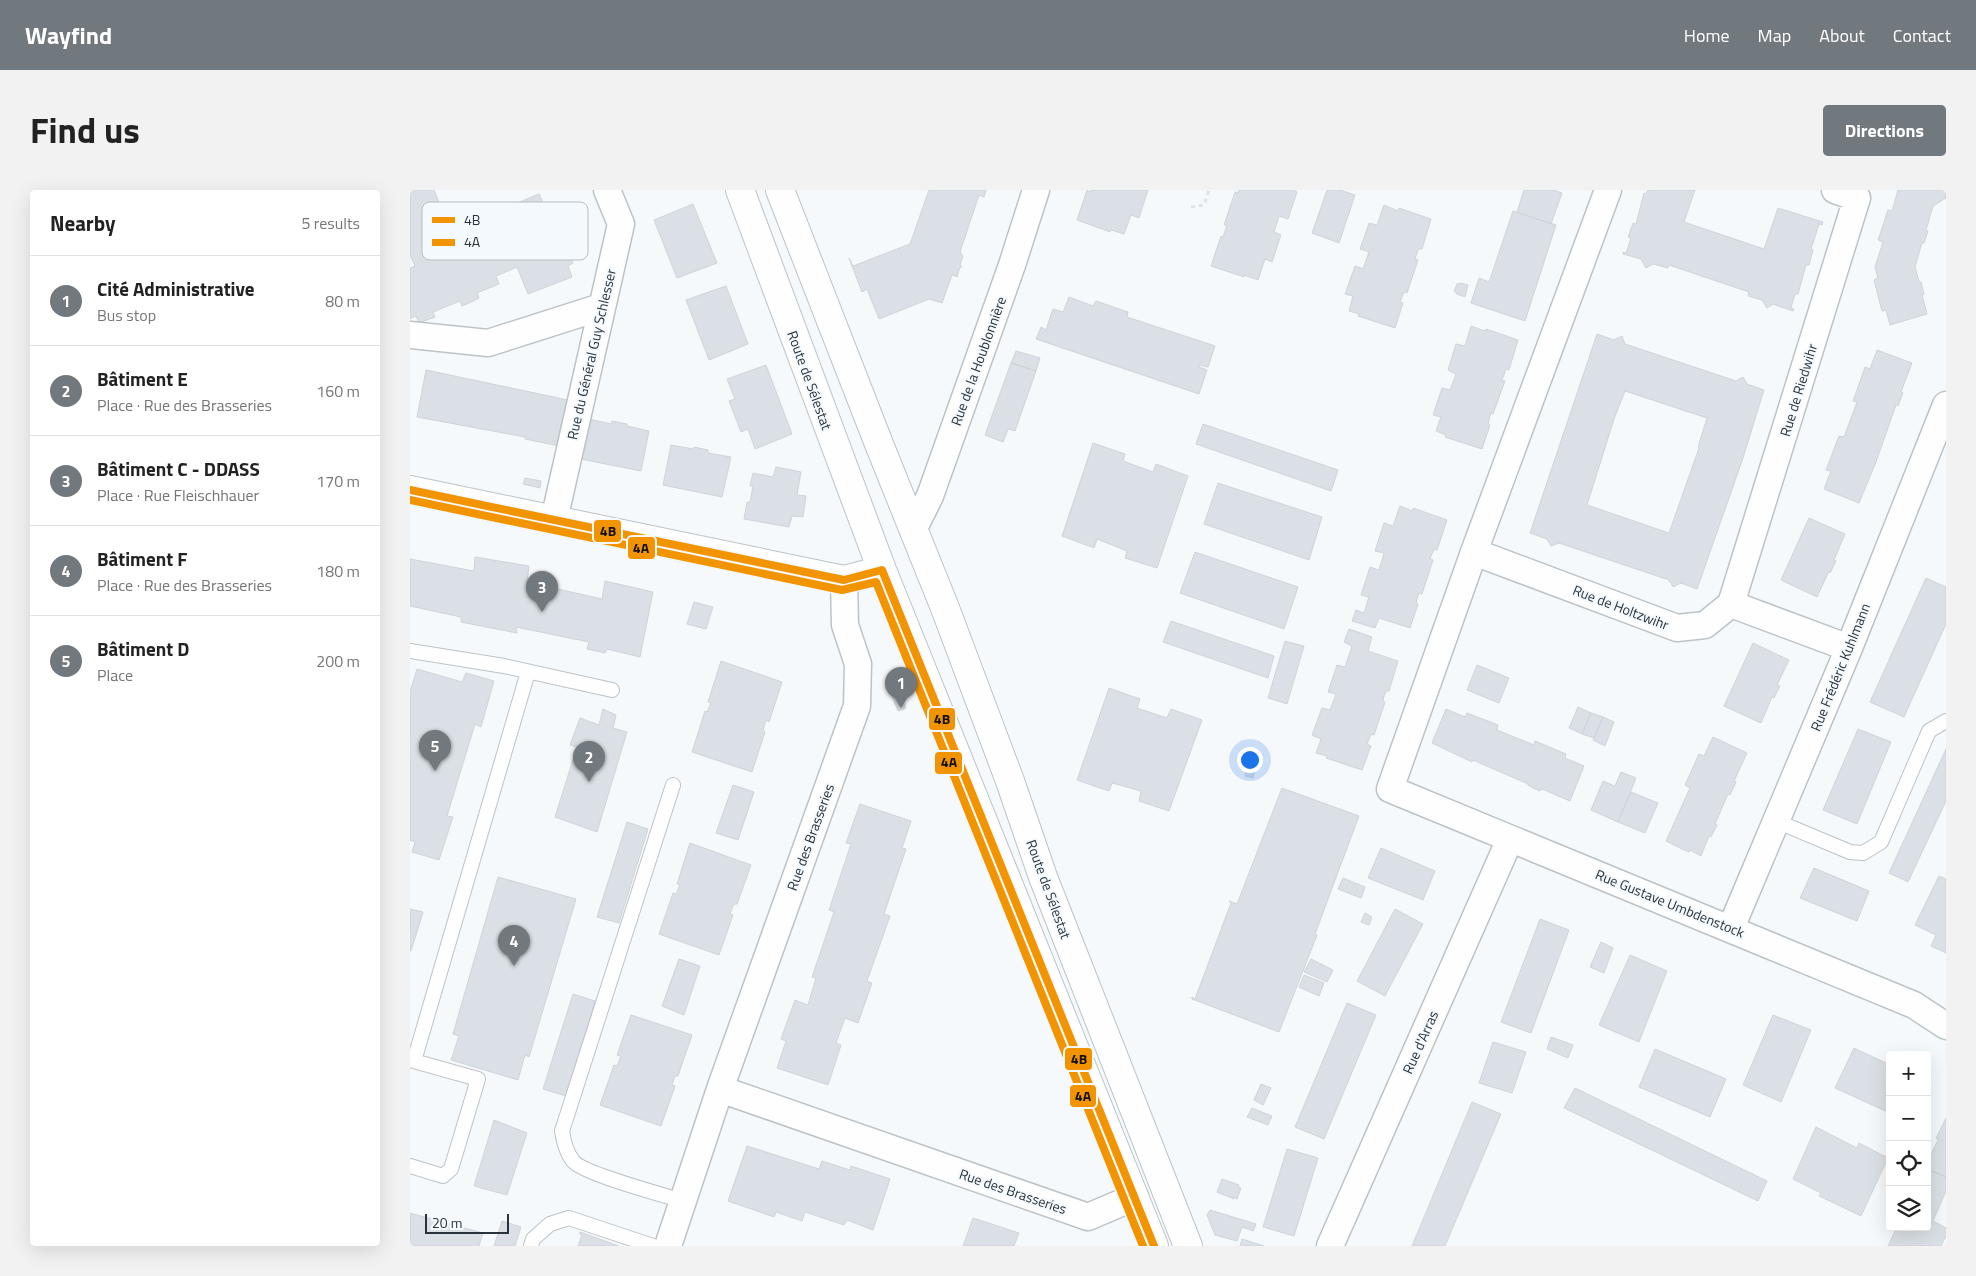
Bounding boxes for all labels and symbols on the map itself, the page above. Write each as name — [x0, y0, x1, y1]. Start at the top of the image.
legend — [422, 202, 588, 260]
text: 4B — [464, 209, 480, 230]
text: 4A — [464, 231, 481, 252]
street label: Rue du Général Guy Schlesser — [561, 266, 621, 442]
street label: Rue de la Houblonnière — [945, 293, 1011, 429]
street label: Route de Sélestat — [782, 327, 838, 433]
street label: Rue de Riedwihr — [1774, 341, 1822, 439]
line badge: 4B — [593, 519, 622, 543]
text: 4B — [600, 520, 616, 541]
line badge: 4A — [627, 536, 656, 560]
text: 4A — [633, 537, 650, 558]
pin: 3 — [526, 571, 558, 612]
street label: Rue de Holtzwihr — [1570, 579, 1672, 635]
street label: Rue Frédéric Kuhlmann — [1805, 600, 1875, 734]
pin: 1 — [885, 667, 917, 708]
line badge: 4B — [928, 707, 956, 731]
text: 4B — [934, 708, 950, 729]
pin: 5 — [419, 730, 451, 771]
pin: 2 — [573, 741, 605, 782]
your location — [1237, 747, 1263, 773]
line badge: 4A — [934, 751, 963, 775]
text: 4A — [941, 751, 958, 772]
street label: Rue des Brasseries — [781, 781, 839, 893]
street label: Route de Sélestat — [1021, 836, 1077, 942]
street label: Rue Gustave Umbdenstock — [1592, 863, 1748, 943]
pin: 4 — [498, 925, 530, 966]
street label: Rue d'Arras — [1397, 1007, 1443, 1077]
line badge: 4B — [1064, 1047, 1093, 1071]
text: 4B — [1071, 1048, 1087, 1069]
line badge: 4A — [1069, 1084, 1097, 1108]
text: 4A — [1075, 1085, 1092, 1106]
street label: Rue des Brasseries — [956, 1163, 1070, 1219]
scale bar — [425, 1211, 509, 1234]

